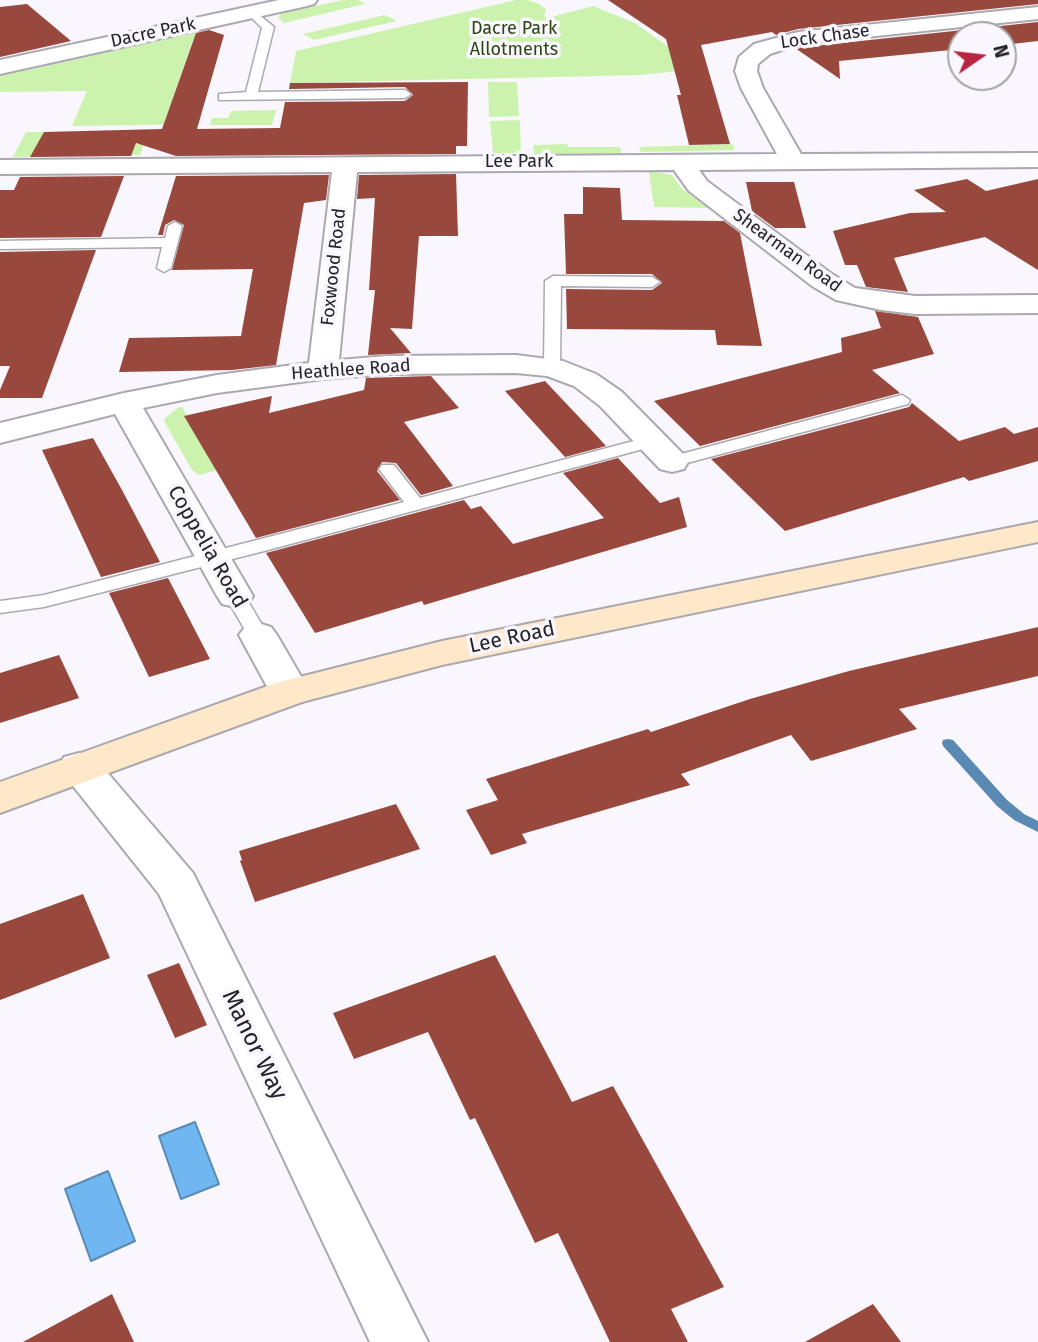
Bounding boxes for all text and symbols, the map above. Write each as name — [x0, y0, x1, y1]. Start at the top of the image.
street label: Dacre Park — [109, 13, 197, 53]
park label: Dacre Park Allotments — [470, 18, 558, 60]
street label: Lock Chase — [779, 20, 871, 54]
north arrow — [947, 21, 1017, 91]
text: N — [988, 42, 1014, 60]
street label: Lee Park — [485, 151, 553, 173]
street label: Shearman Road — [729, 204, 845, 298]
street label: Foxwood Road — [317, 207, 351, 327]
street label: Heathlee Road — [290, 355, 412, 385]
street label: Coppelia Road — [162, 481, 252, 613]
street label: Lee Road — [467, 617, 557, 659]
street label: Manor Way — [215, 985, 293, 1105]

